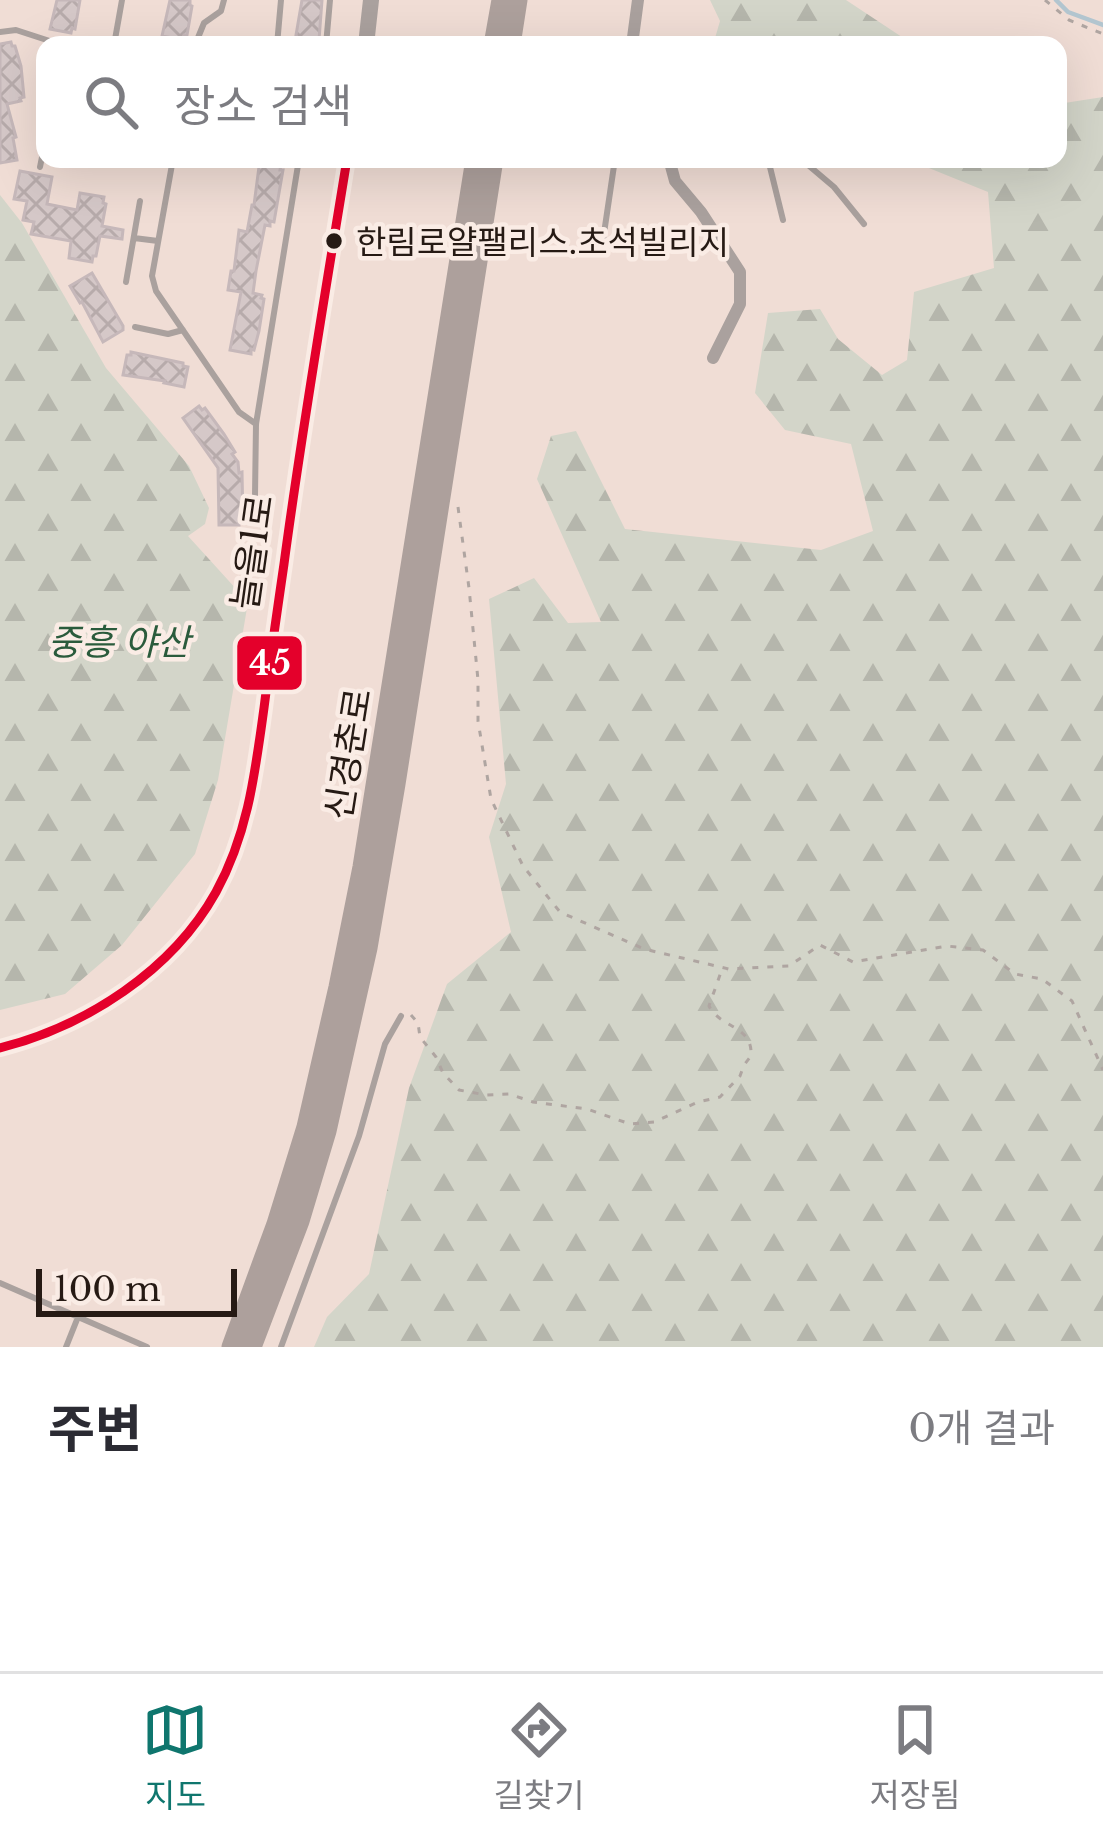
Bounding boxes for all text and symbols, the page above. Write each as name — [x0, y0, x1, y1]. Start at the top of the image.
search box — [36, 36, 1067, 168]
icon: search — [78, 69, 144, 135]
text: 장소 검색 — [174, 78, 353, 134]
place label: 한림로얄팰리스.초석빌리지 — [356, 222, 729, 263]
marker: 한림로얄팰리스.초석빌리지 — [323, 230, 345, 252]
street label: 늘을1로 — [222, 492, 283, 612]
park label: 중흥 야산 — [48, 620, 194, 665]
line badge: 45 — [235, 634, 304, 692]
text: 45 — [249, 643, 291, 684]
street label: 신경춘로 — [316, 685, 381, 823]
scale bar — [36, 1263, 237, 1316]
text: 100 m — [54, 1269, 161, 1310]
text: 주변 — [48, 1398, 142, 1461]
text: 0개 결과 — [908, 1404, 1055, 1453]
tab: 지도 — [142, 1697, 208, 1817]
tab: 길찾기 — [493, 1697, 585, 1817]
tab: 저장됨 — [869, 1697, 961, 1817]

